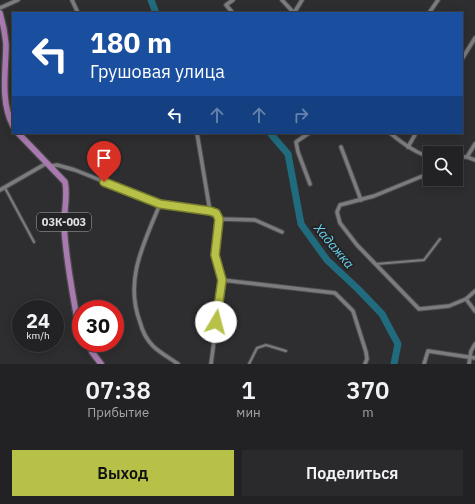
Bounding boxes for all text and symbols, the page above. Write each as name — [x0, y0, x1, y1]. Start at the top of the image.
text: 180 m — [90, 24, 172, 61]
icon: left — [24, 28, 76, 80]
text: Грушовая улица — [90, 60, 225, 83]
icon: left — [164, 104, 186, 126]
icon: ahead — [206, 104, 228, 126]
icon: ahead — [248, 104, 270, 126]
icon: right — [290, 104, 312, 126]
pin — [87, 141, 121, 182]
map controls — [423, 146, 463, 186]
button: search — [423, 146, 463, 186]
icon: arrive — [93, 147, 115, 169]
road number: 03К-003 — [37, 213, 91, 231]
water label: Хадажка — [310, 219, 358, 272]
speed limit sign: 30 — [72, 300, 124, 352]
position arrow — [195, 301, 237, 343]
text: 24 — [26, 307, 50, 334]
text: km/h — [26, 329, 50, 342]
text: 07:38 — [86, 374, 151, 406]
text: 1 — [241, 374, 256, 406]
text: 370 — [346, 374, 389, 406]
text: Прибытие — [87, 404, 149, 421]
text: мин — [236, 404, 261, 421]
text: m — [362, 404, 374, 421]
button: Выход — [12, 450, 234, 496]
button: Поделиться — [242, 450, 463, 496]

